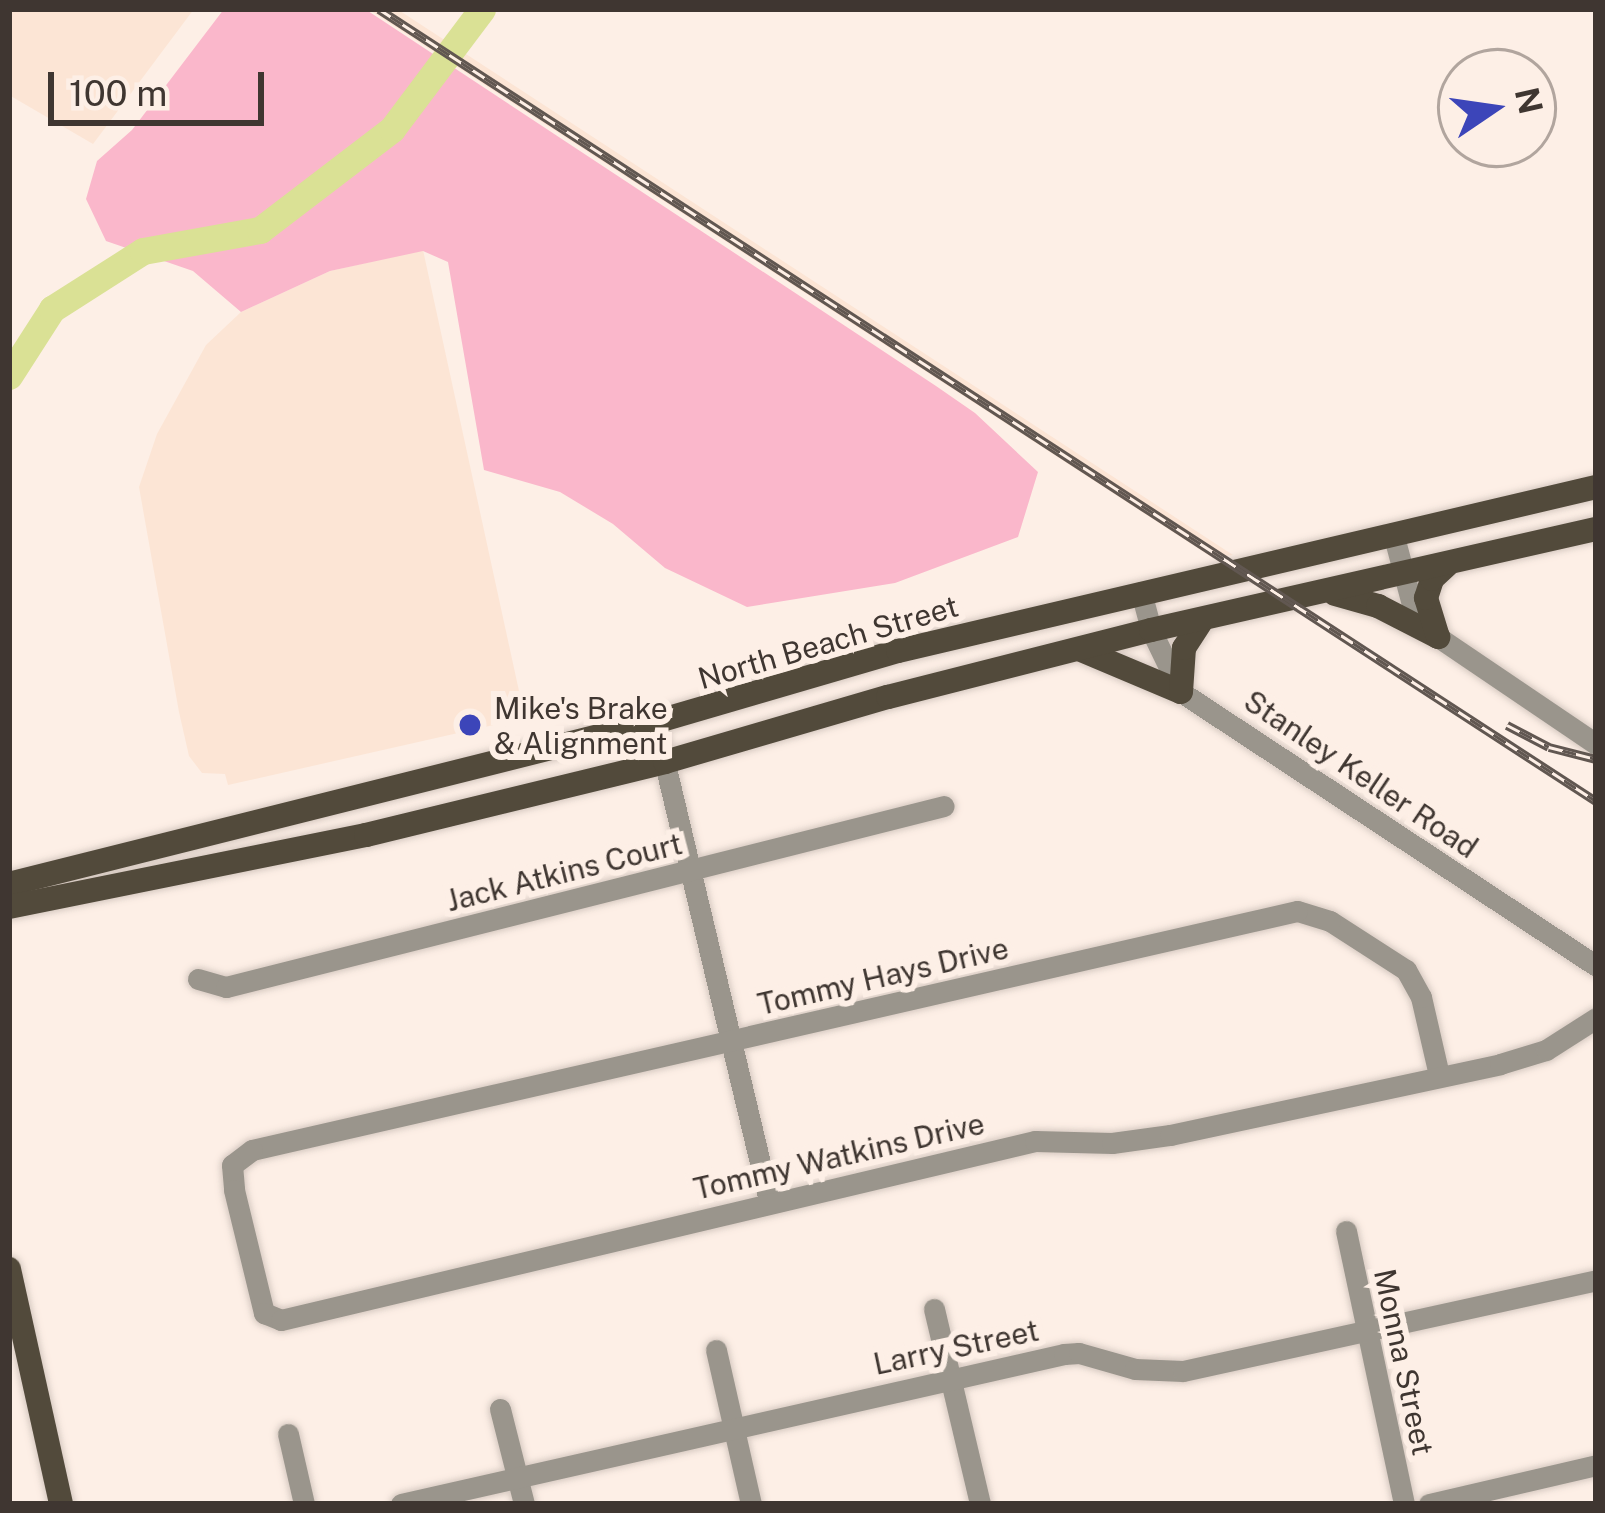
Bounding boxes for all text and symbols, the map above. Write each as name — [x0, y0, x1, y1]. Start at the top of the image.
scale bar — [54, 48, 270, 122]
north arrow — [1437, 48, 1557, 168]
text: 100 m — [69, 72, 167, 114]
text: N — [1508, 84, 1551, 117]
street label: North Beach Street — [694, 588, 962, 696]
street label: Stanley Keller Road — [1237, 682, 1485, 866]
place label: Mike's Brake & Alignment — [494, 690, 668, 760]
marker: Mike's Brake & Alignment — [457, 712, 483, 738]
street label: Jack Atkins Court — [442, 825, 686, 919]
street label: Tommy Hays Drive — [754, 930, 1012, 1022]
street label: Tommy Watkins Drive — [690, 1105, 988, 1207]
street label: Monna Street — [1367, 1266, 1441, 1458]
street label: Larry Street — [870, 1312, 1042, 1382]

